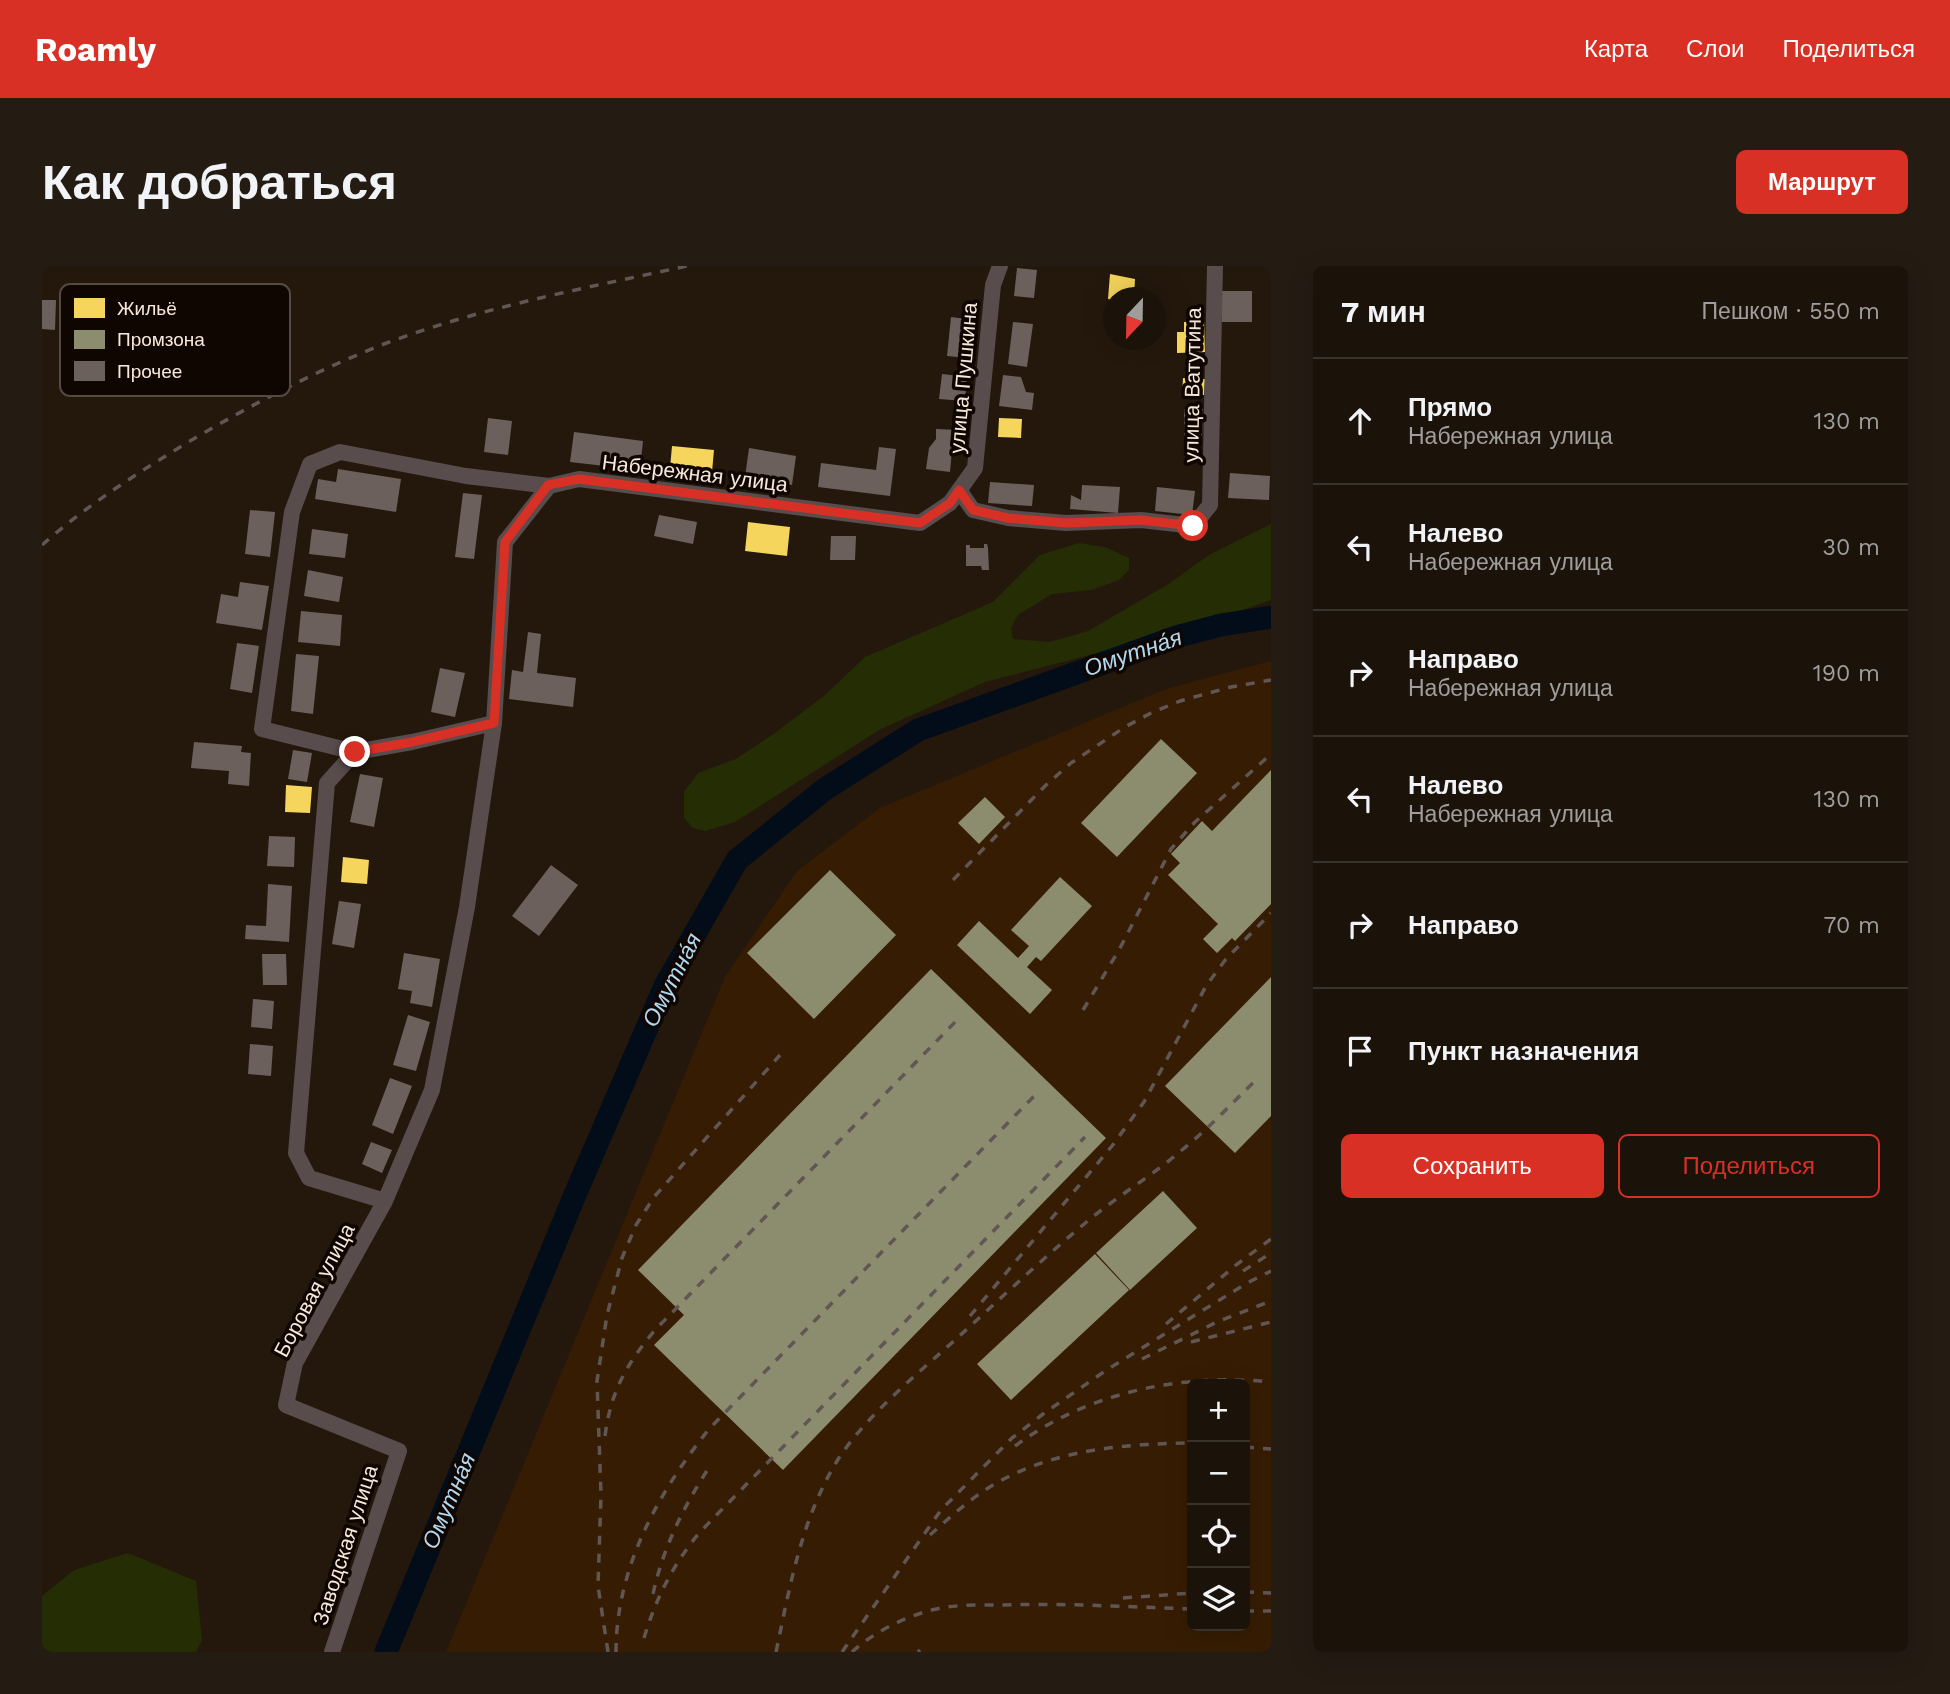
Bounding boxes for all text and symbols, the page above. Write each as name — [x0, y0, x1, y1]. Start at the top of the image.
text: Roamly — [35, 30, 156, 69]
text: Карта — [1584, 35, 1648, 63]
text: Слои — [1686, 35, 1744, 63]
text: Поделиться — [1782, 35, 1915, 63]
button: Маршрут — [1736, 150, 1908, 214]
text: Как добраться — [42, 153, 397, 211]
legend — [60, 284, 290, 396]
north arrow — [1103, 287, 1166, 350]
text: 7 мин — [1341, 294, 1426, 329]
text: Жильё — [117, 297, 177, 320]
text: Пешком · 550 m — [1702, 298, 1880, 325]
street label: улица Пушкина — [944, 301, 982, 455]
street label: улица Ватутина — [1178, 307, 1206, 463]
text: Промзона — [117, 328, 205, 351]
text: Прочее — [117, 360, 182, 383]
text: Прямо — [1408, 392, 1492, 422]
icon: ahead — [1341, 402, 1379, 440]
text: 130 m — [1814, 408, 1880, 435]
text: Набережная улица — [1408, 423, 1613, 450]
street label: Набережная улица — [601, 449, 790, 497]
route start — [1177, 510, 1208, 541]
text: Налево — [1408, 518, 1503, 548]
icon: left — [1341, 528, 1379, 566]
text: 30 m — [1823, 534, 1880, 561]
text: Набережная улица — [1408, 549, 1613, 576]
water label: Омутна́я — [1080, 624, 1186, 682]
text: Направо — [1408, 644, 1519, 674]
icon: right — [1341, 654, 1379, 692]
text: 190 m — [1813, 660, 1880, 687]
text: Набережная улица — [1408, 675, 1613, 702]
route end — [339, 736, 370, 767]
text: Налево — [1408, 770, 1503, 800]
icon: left — [1341, 780, 1379, 818]
text: 130 m — [1814, 786, 1880, 813]
text: Набережная улица — [1408, 801, 1613, 828]
icon: right — [1341, 906, 1379, 944]
text: Направо — [1408, 910, 1519, 940]
text: 70 m — [1823, 912, 1880, 939]
water label: Омутна́я — [637, 929, 707, 1031]
icon: arrive — [1341, 1032, 1379, 1070]
text: Пункт назначения — [1408, 1036, 1639, 1066]
button: Сохранить — [1341, 1134, 1604, 1198]
button: Поделиться — [1618, 1134, 1880, 1198]
street label: Боровая улица — [268, 1219, 360, 1361]
map controls — [1187, 1379, 1250, 1631]
button: + — [1187, 1379, 1250, 1442]
button: − — [1187, 1442, 1250, 1505]
water label: Омутна́я — [417, 1449, 481, 1553]
street label: Заводская улица — [307, 1461, 383, 1628]
button: locate — [1187, 1505, 1250, 1568]
button: layers — [1187, 1568, 1250, 1631]

